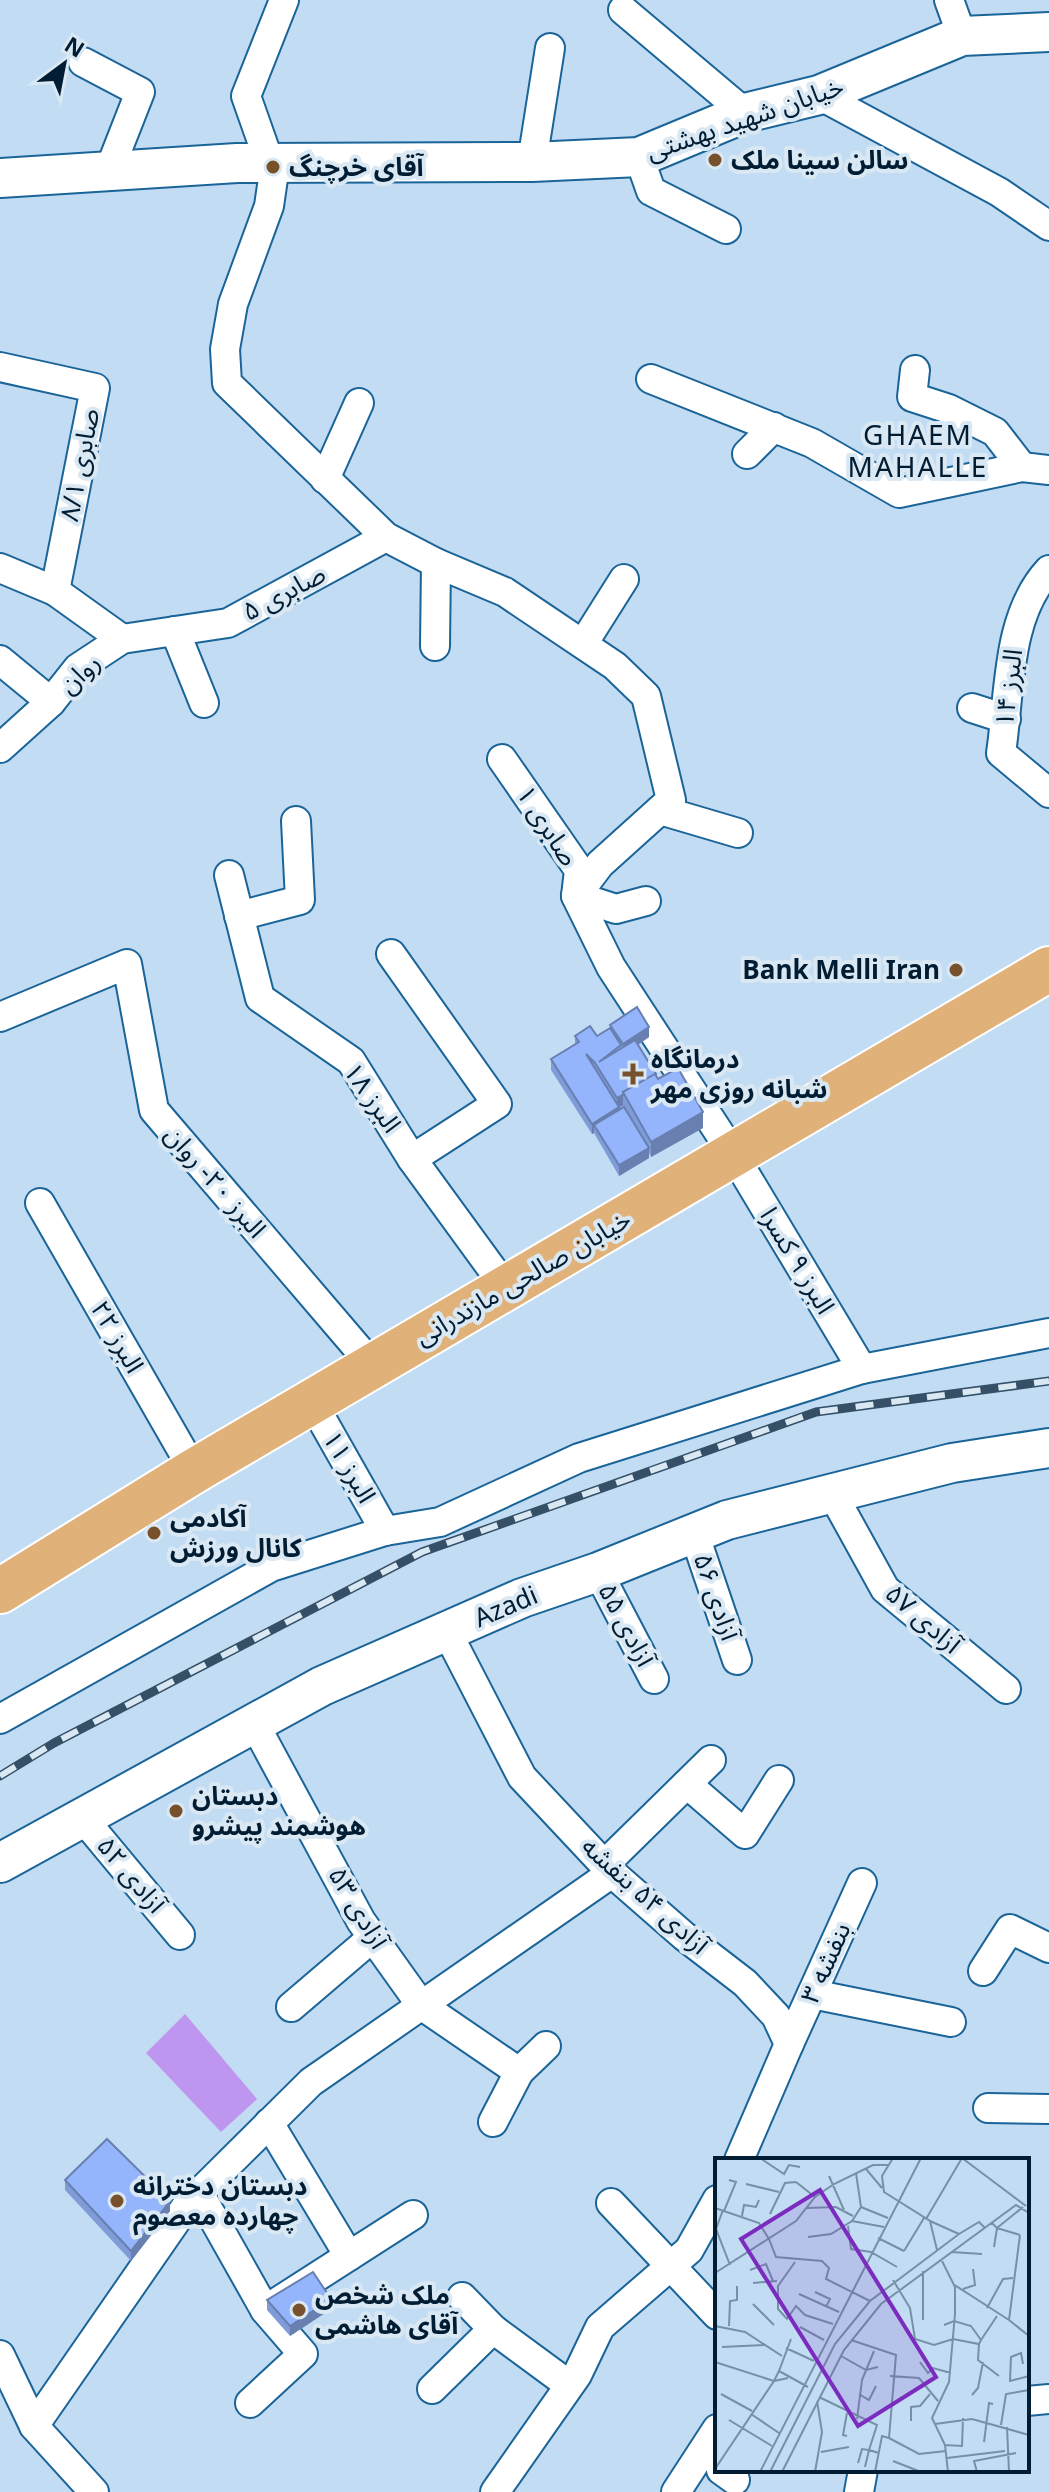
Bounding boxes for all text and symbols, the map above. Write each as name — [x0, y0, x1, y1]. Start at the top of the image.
north arrow — [24, 24, 104, 104]
text: N — [54, 24, 94, 72]
street label: خیابان شهید بهشتی — [638, 59, 852, 179]
place label: سالن سینا ملک — [731, 133, 909, 188]
place label: آقای خرچنگ — [289, 140, 424, 195]
marker: سالن سینا ملک — [706, 151, 724, 169]
marker: آقای خرچنگ — [264, 158, 282, 176]
street label: صابری ۸/۱ — [42, 404, 118, 526]
district label: GHAEM MAHALLE — [848, 407, 988, 498]
street label: صابری ۵ — [231, 548, 337, 638]
street label: روان — [45, 638, 115, 710]
street label: البرز ۱۴ — [977, 646, 1041, 730]
street label: صابری ۱ — [500, 773, 594, 879]
place label: Bank Melli Iran — [742, 943, 940, 998]
marker: Bank Melli Iran — [947, 961, 965, 979]
place label: درمانگاه شبانه روزی مهر — [650, 1032, 827, 1117]
street label: البرز ۱۸ — [327, 1050, 417, 1146]
marker: درمانگاه شبانه روزی مهر — [622, 1063, 644, 1085]
street label: البرز ۲۰- روان — [149, 1112, 281, 1252]
street label: خیابان صالحی مازندرانی — [404, 1193, 642, 1363]
street label: البرز ۹ کسرا — [743, 1196, 851, 1326]
street label: البرز ۲۲ — [74, 1289, 160, 1385]
street label: البرز ۱۱ — [306, 1419, 392, 1515]
place label: آکادمی کانال ورزش — [170, 1491, 303, 1576]
marker: آکادمی کانال ورزش — [145, 1524, 163, 1542]
street label: آزادی ۵۶ — [675, 1546, 757, 1650]
street label: Azadi — [465, 1569, 547, 1645]
street label: آزادی ۵۷ — [871, 1569, 976, 1670]
street label: آزادی ۵۵ — [581, 1572, 672, 1679]
place label: دبستان هوشمند پیشرو — [192, 1769, 366, 1854]
marker: دبستان هوشمند پیشرو — [167, 1802, 185, 1820]
street label: آزادی ۵۴ بنفشه — [567, 1822, 724, 1971]
street label: آزادی ۵۲ — [81, 1823, 182, 1928]
street label: آزادی ۵۳ — [311, 1855, 405, 1962]
street label: بنفشه ۳ — [784, 1913, 868, 2013]
inset map — [715, 2158, 1029, 2472]
place label: دبستان دخترانه چهارده معصوم — [133, 2159, 307, 2244]
marker: دبستان دخترانه چهارده معصوم — [108, 2192, 126, 2210]
place label: ملک شخص آقای هاشمی — [315, 2268, 459, 2353]
marker: ملک شخص آقای هاشمی — [290, 2301, 308, 2319]

